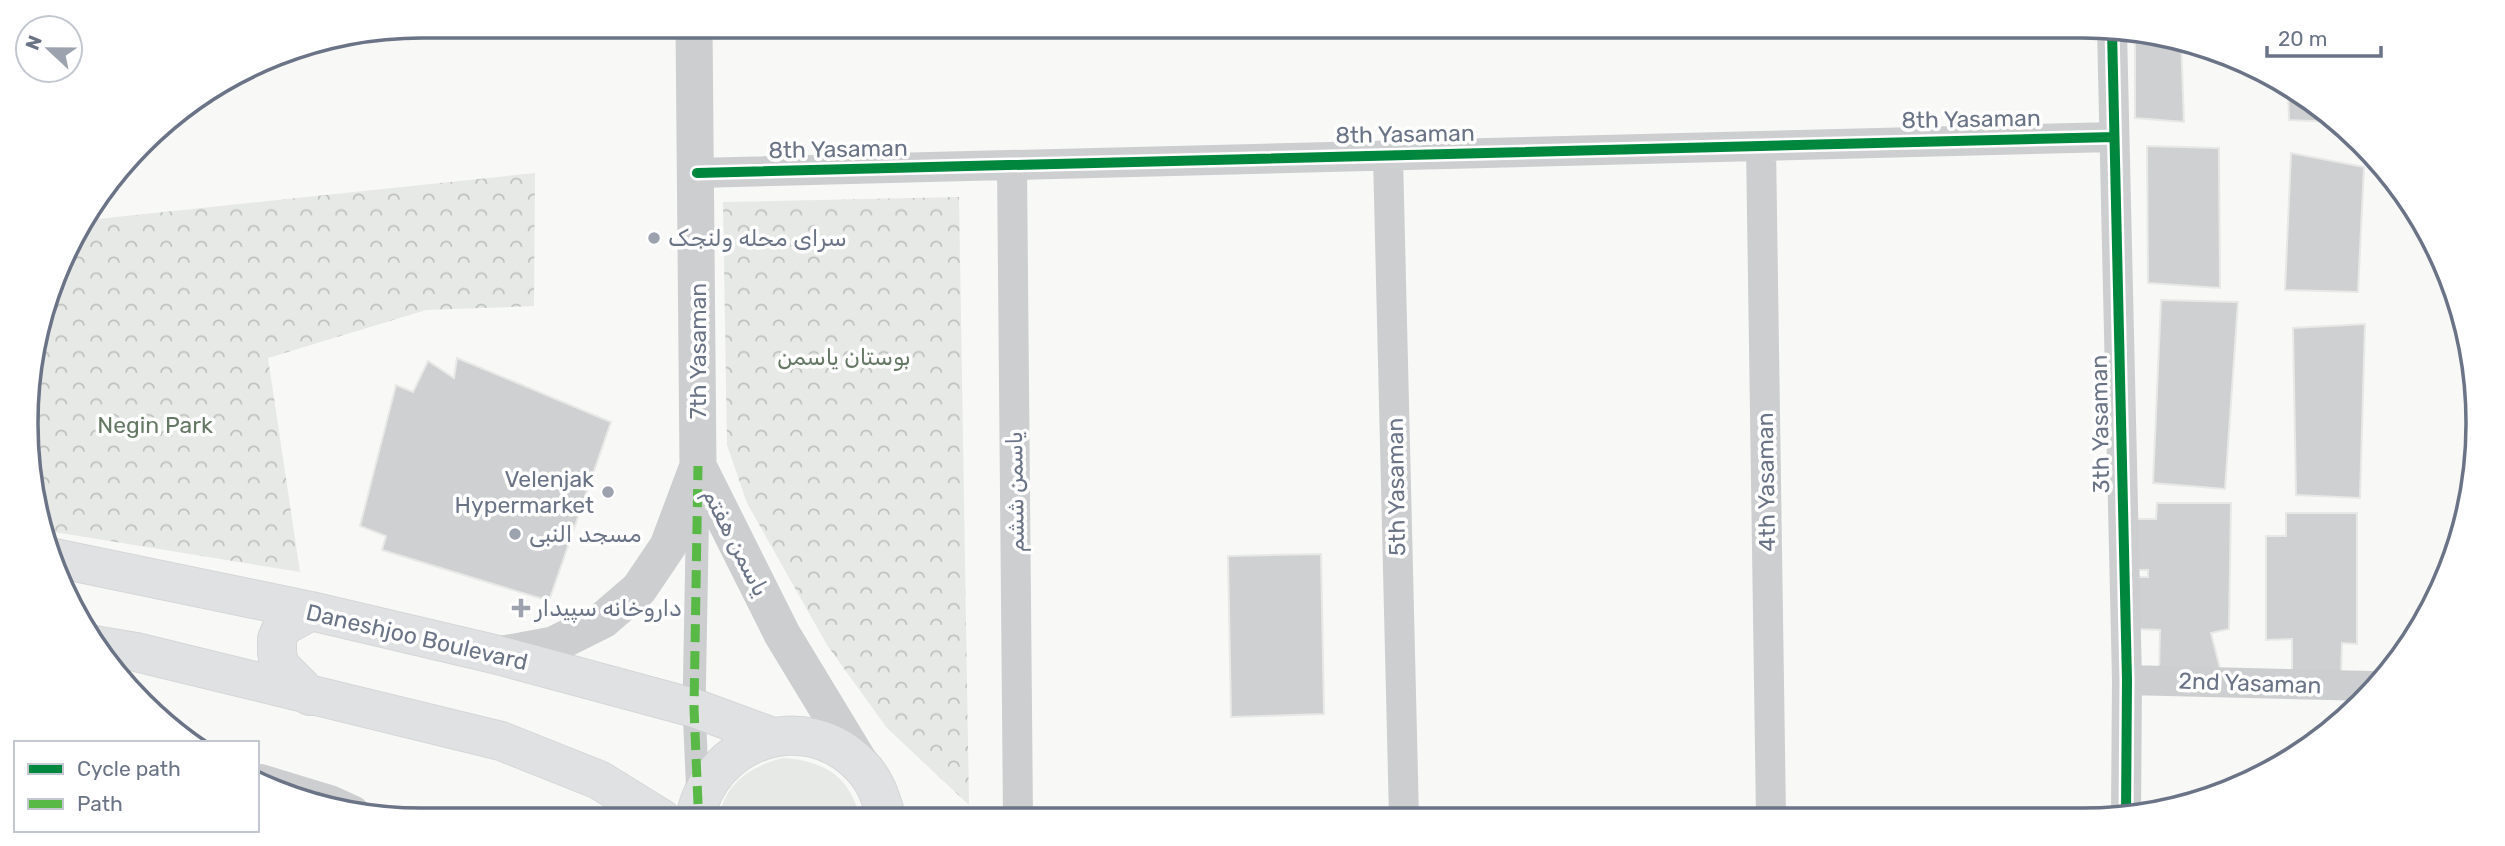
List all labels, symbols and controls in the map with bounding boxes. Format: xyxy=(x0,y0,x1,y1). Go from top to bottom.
north arrow xyxy=(14,14,84,84)
scale bar xyxy=(2267,14,2381,58)
text: 20 m xyxy=(2278,26,2327,51)
text: N xyxy=(20,32,47,53)
street label: 8th Yasaman xyxy=(1901,104,2041,134)
street label: 8th Yasaman xyxy=(1335,119,1475,149)
street label: 8th Yasaman xyxy=(768,134,908,164)
place label: سرای محله ولنجک xyxy=(668,224,847,252)
marker: سرای محله ولنجک xyxy=(646,230,662,246)
street label: 7th Yasaman xyxy=(684,283,712,419)
park label: بوستان یاسمن xyxy=(777,343,911,371)
street label: 3th Yasaman xyxy=(2085,354,2115,494)
park label: Negin Park xyxy=(97,411,213,439)
street label: 4th Yasaman xyxy=(1751,412,1781,552)
street label: 5th Yasaman xyxy=(1381,418,1411,556)
street label: یاسمن ششم xyxy=(1000,431,1031,553)
place label: Velenjak Hypermarket xyxy=(455,465,594,519)
street label: یاسمن هفتم xyxy=(696,483,775,601)
marker: Velenjak Hypermarket xyxy=(600,484,616,500)
place label: مسجد النبی xyxy=(529,520,642,548)
marker: مسجد النبی xyxy=(507,526,523,542)
place label: داروخانه سپیدار xyxy=(533,594,682,624)
street label: Daneshjoo Boulevard xyxy=(303,598,531,676)
marker: داروخانه سپیدار xyxy=(513,600,529,616)
street label: 2nd Yasaman xyxy=(2178,667,2322,699)
legend xyxy=(14,741,259,832)
text: Cycle path xyxy=(77,756,181,781)
text: Path xyxy=(77,791,123,816)

